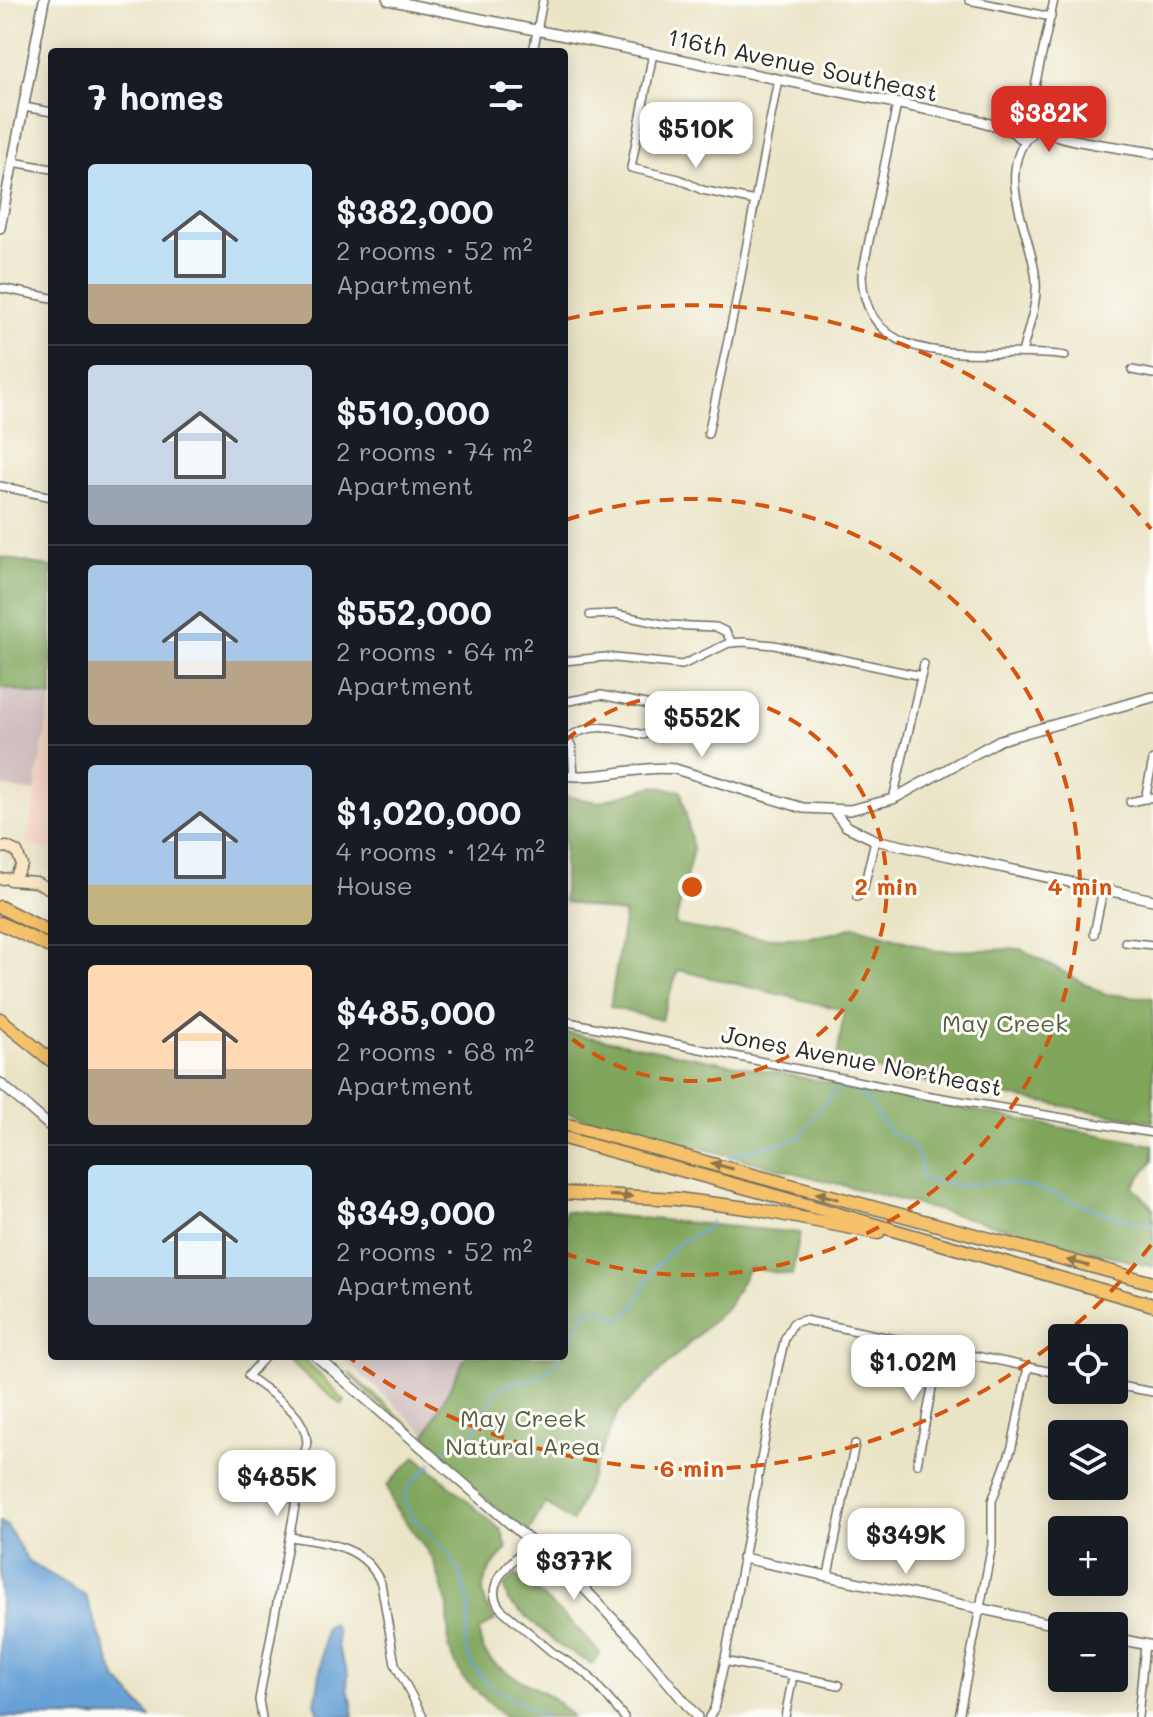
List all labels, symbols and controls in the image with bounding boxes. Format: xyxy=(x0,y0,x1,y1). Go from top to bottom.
street label: 116th Avenue Southeast xyxy=(665,20,941,108)
text: 7 homes xyxy=(88,74,224,119)
icon: filters xyxy=(484,74,528,118)
pin: $382K xyxy=(993,86,1105,154)
text: $382K xyxy=(1009,95,1089,129)
pin: $510K xyxy=(640,102,752,170)
text: $510K xyxy=(658,111,734,145)
text: $382,000 xyxy=(336,188,494,233)
icon: home xyxy=(152,196,248,292)
text: 2 rooms · 52 m² xyxy=(336,233,533,267)
text: Apartment xyxy=(336,267,473,301)
text: $510,000 xyxy=(336,389,490,434)
icon: home xyxy=(152,397,248,493)
text: 2 rooms · 74 m² xyxy=(336,434,533,468)
text: Apartment xyxy=(336,468,473,502)
text: $552,000 xyxy=(336,589,492,634)
icon: home xyxy=(152,597,248,693)
text: 2 rooms · 64 m² xyxy=(336,634,534,668)
text: Apartment xyxy=(336,668,473,702)
pin: $552K xyxy=(646,691,758,759)
text: $552K xyxy=(663,700,741,734)
text: $1,020,000 xyxy=(336,789,521,834)
icon: home xyxy=(152,797,248,893)
text: 4 rooms · 124 m² xyxy=(336,834,545,868)
text: House xyxy=(336,868,413,902)
text: 2 min xyxy=(855,870,918,901)
text: 4 min xyxy=(1048,870,1112,901)
centre of rings xyxy=(678,873,706,901)
text: $485,000 xyxy=(336,989,496,1034)
icon: home xyxy=(152,997,248,1093)
park label: May Creek xyxy=(942,1007,1068,1038)
street label: Jones Avenue Northeast xyxy=(719,1018,1005,1102)
text: 2 rooms · 68 m² xyxy=(336,1034,534,1068)
text: Apartment xyxy=(336,1068,473,1102)
one-way arrow xyxy=(709,1160,734,1172)
text: $349,000 xyxy=(336,1189,495,1234)
one-way arrow xyxy=(814,1189,838,1202)
one-way arrow xyxy=(609,1190,634,1203)
icon: home xyxy=(152,1197,248,1293)
text: 2 rooms · 52 m² xyxy=(336,1234,533,1268)
one-way arrow xyxy=(1065,1256,1089,1269)
text: Apartment xyxy=(336,1268,473,1302)
map controls xyxy=(1048,1324,1128,1692)
button: locate xyxy=(1048,1324,1128,1404)
pin: $1.02M xyxy=(848,1335,978,1403)
text: $1.02M xyxy=(869,1344,957,1378)
park label: May Creek Natural Area xyxy=(445,1402,601,1461)
button: layers xyxy=(1048,1420,1128,1500)
pin: $485K xyxy=(221,1450,333,1518)
text: 6 min xyxy=(660,1452,724,1483)
text: $485K xyxy=(237,1459,317,1493)
pin: $349K xyxy=(850,1508,962,1576)
button: + xyxy=(1048,1516,1128,1596)
text: $349K xyxy=(866,1517,946,1551)
pin: $377K xyxy=(518,1534,630,1602)
text: $377K xyxy=(535,1543,613,1577)
button: − xyxy=(1048,1612,1128,1692)

